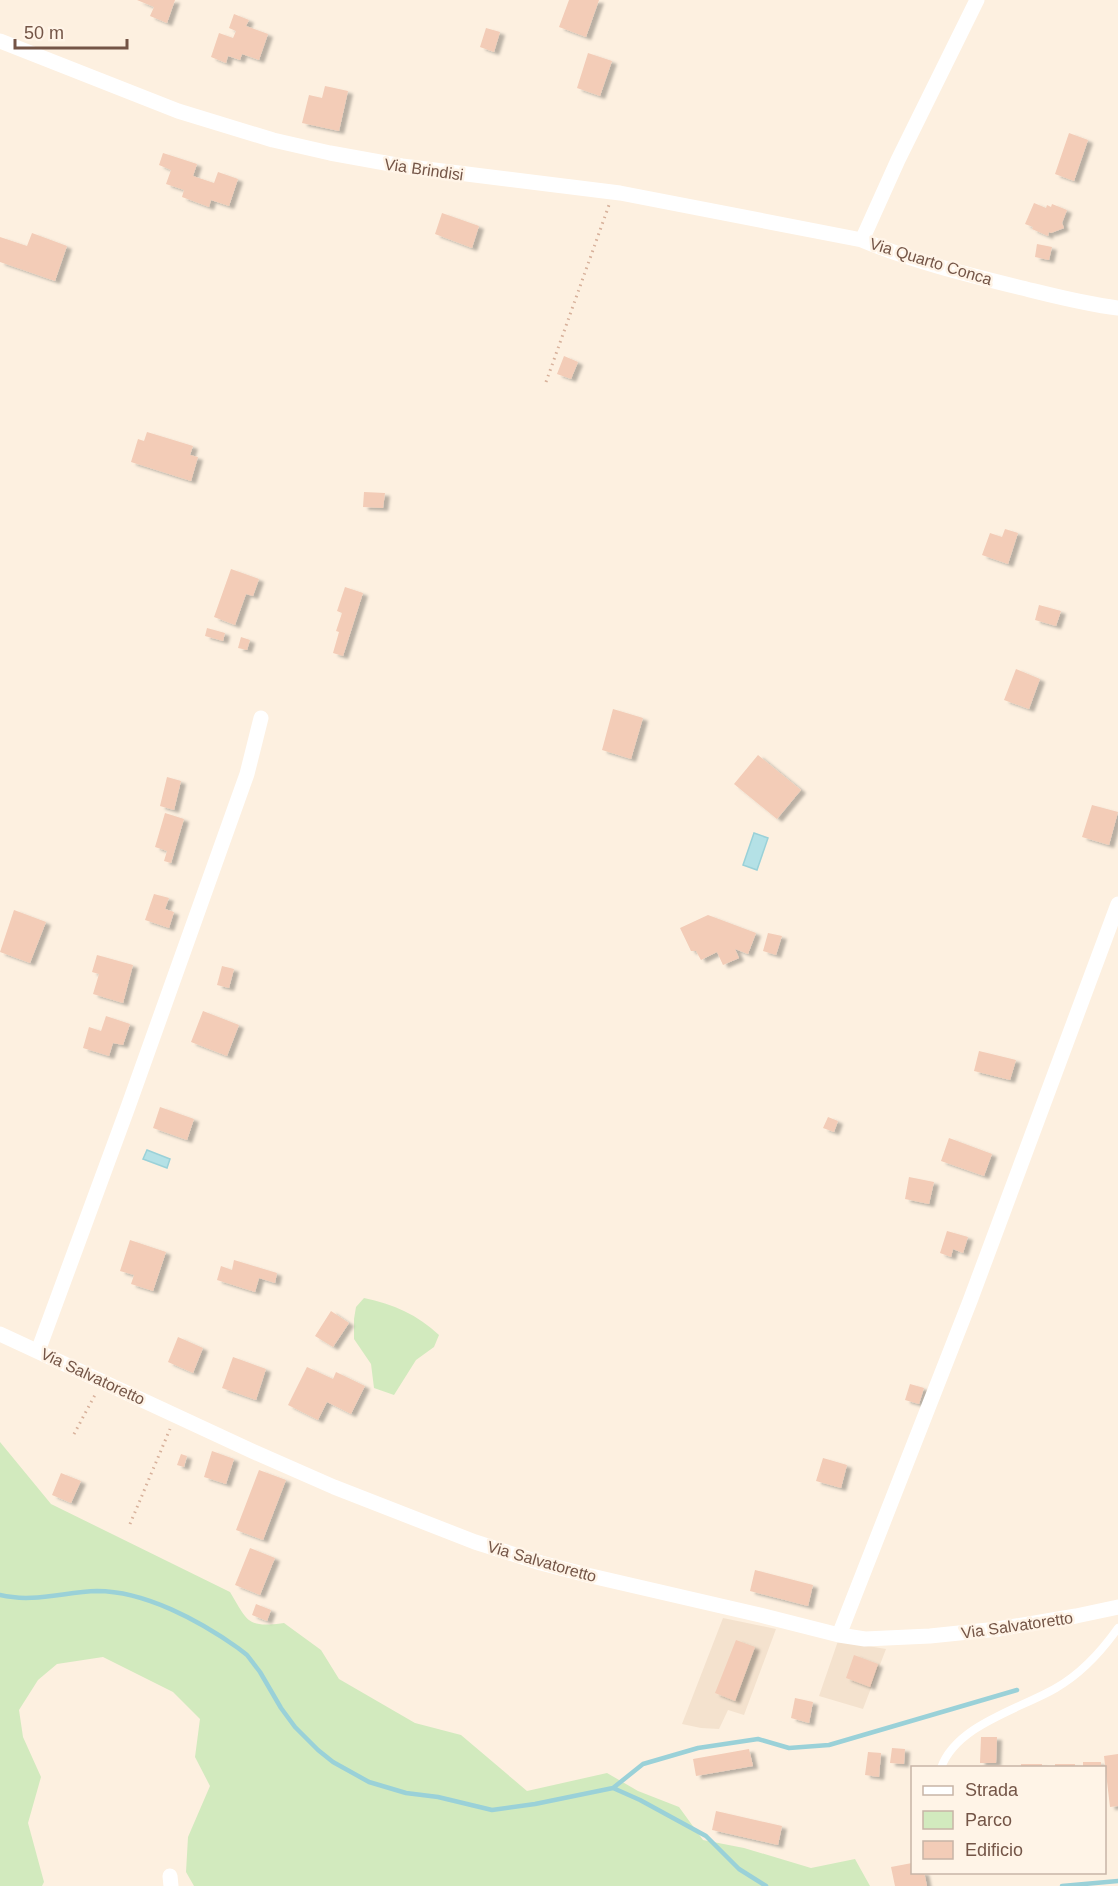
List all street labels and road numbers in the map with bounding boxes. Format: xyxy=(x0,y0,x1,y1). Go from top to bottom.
street label: Via Brindisi xyxy=(383,156,465,183)
street label: Via Quarto Conca xyxy=(868,235,994,288)
street label: Via Salvatoretto xyxy=(38,1345,148,1408)
street label: Via Salvatoretto xyxy=(485,1538,598,1585)
street label: Via Salvatoretto xyxy=(960,1609,1074,1642)

